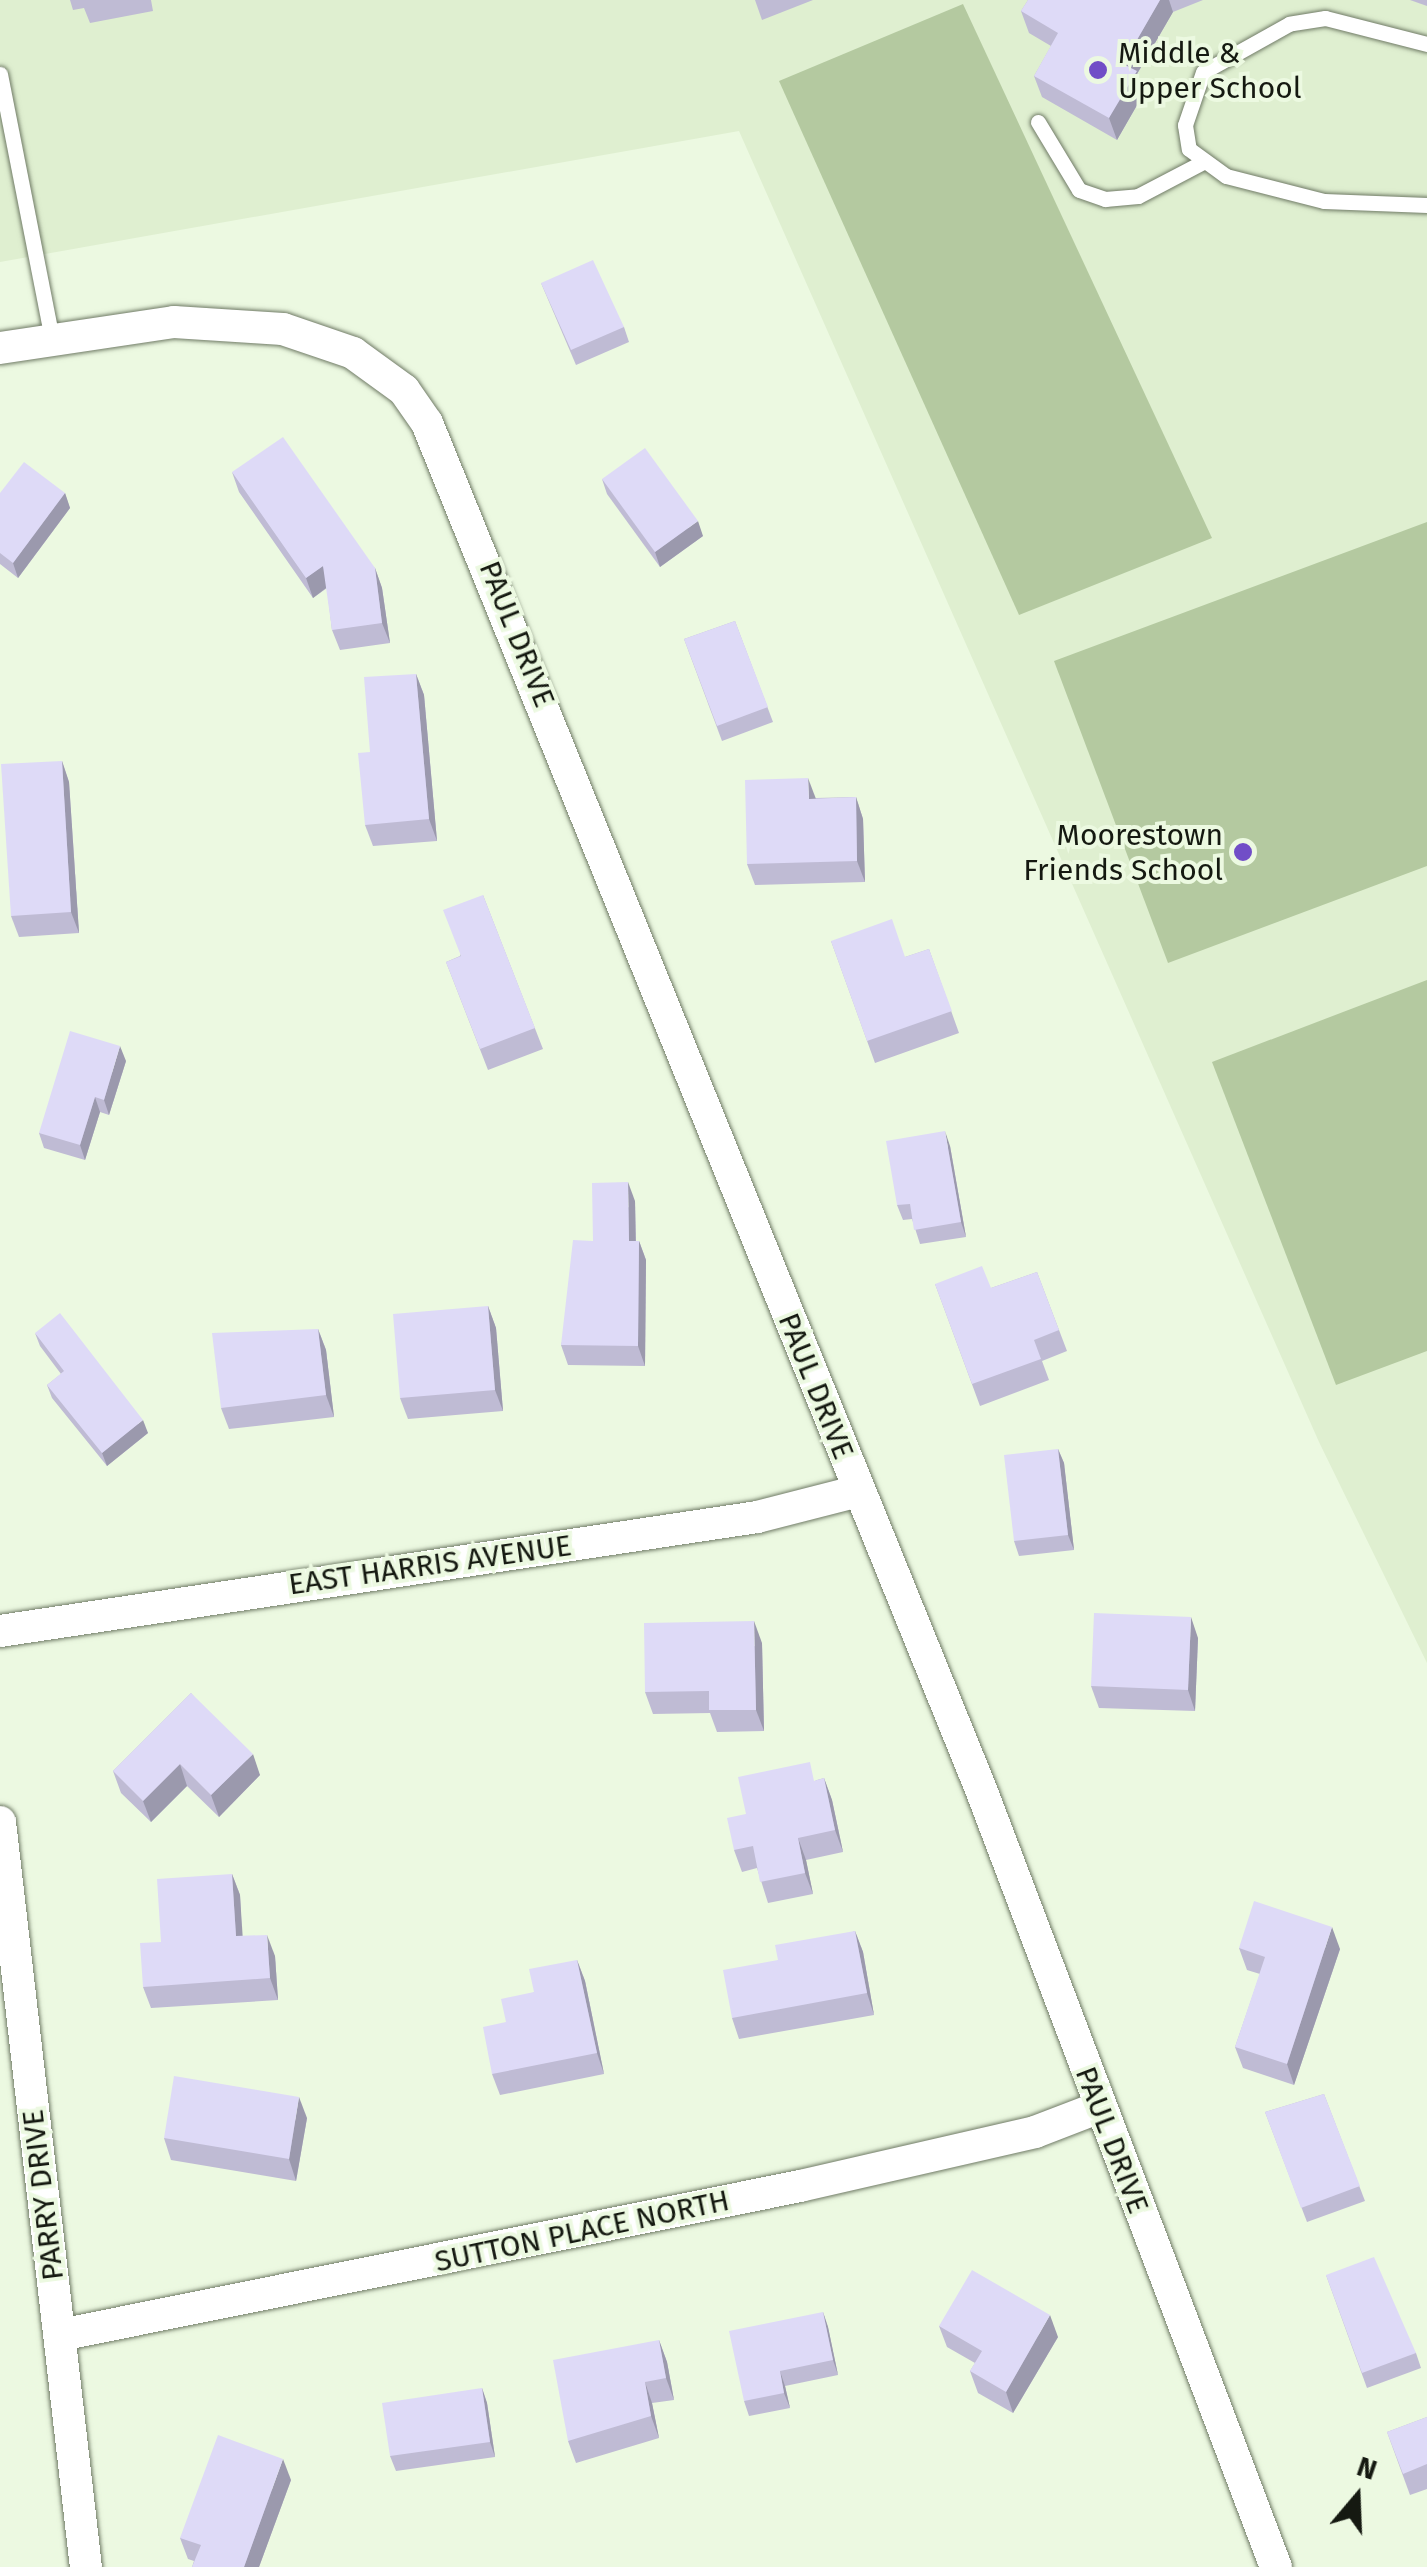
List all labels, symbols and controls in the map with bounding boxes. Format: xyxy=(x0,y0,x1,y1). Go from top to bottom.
place label: Middle & Upper School xyxy=(1118,35,1301,106)
marker: Middle & Upper School xyxy=(1087,59,1109,81)
street label: PAUL DRIVE xyxy=(471,556,563,712)
place label: Moorestown Friends School xyxy=(1023,817,1223,888)
marker: Moorestown Friends School xyxy=(1232,841,1254,863)
street label: PAUL DRIVE xyxy=(770,1308,862,1464)
street label: EAST HARRIS AVENUE xyxy=(286,1527,574,1603)
street label: PAUL DRIVE xyxy=(1068,2062,1156,2218)
street label: PARRY DRIVE xyxy=(15,2108,71,2282)
street label: SUTTON PLACE NORTH xyxy=(431,2182,733,2280)
north arrow xyxy=(1307,2447,1407,2547)
text: N xyxy=(1353,2450,1381,2487)

